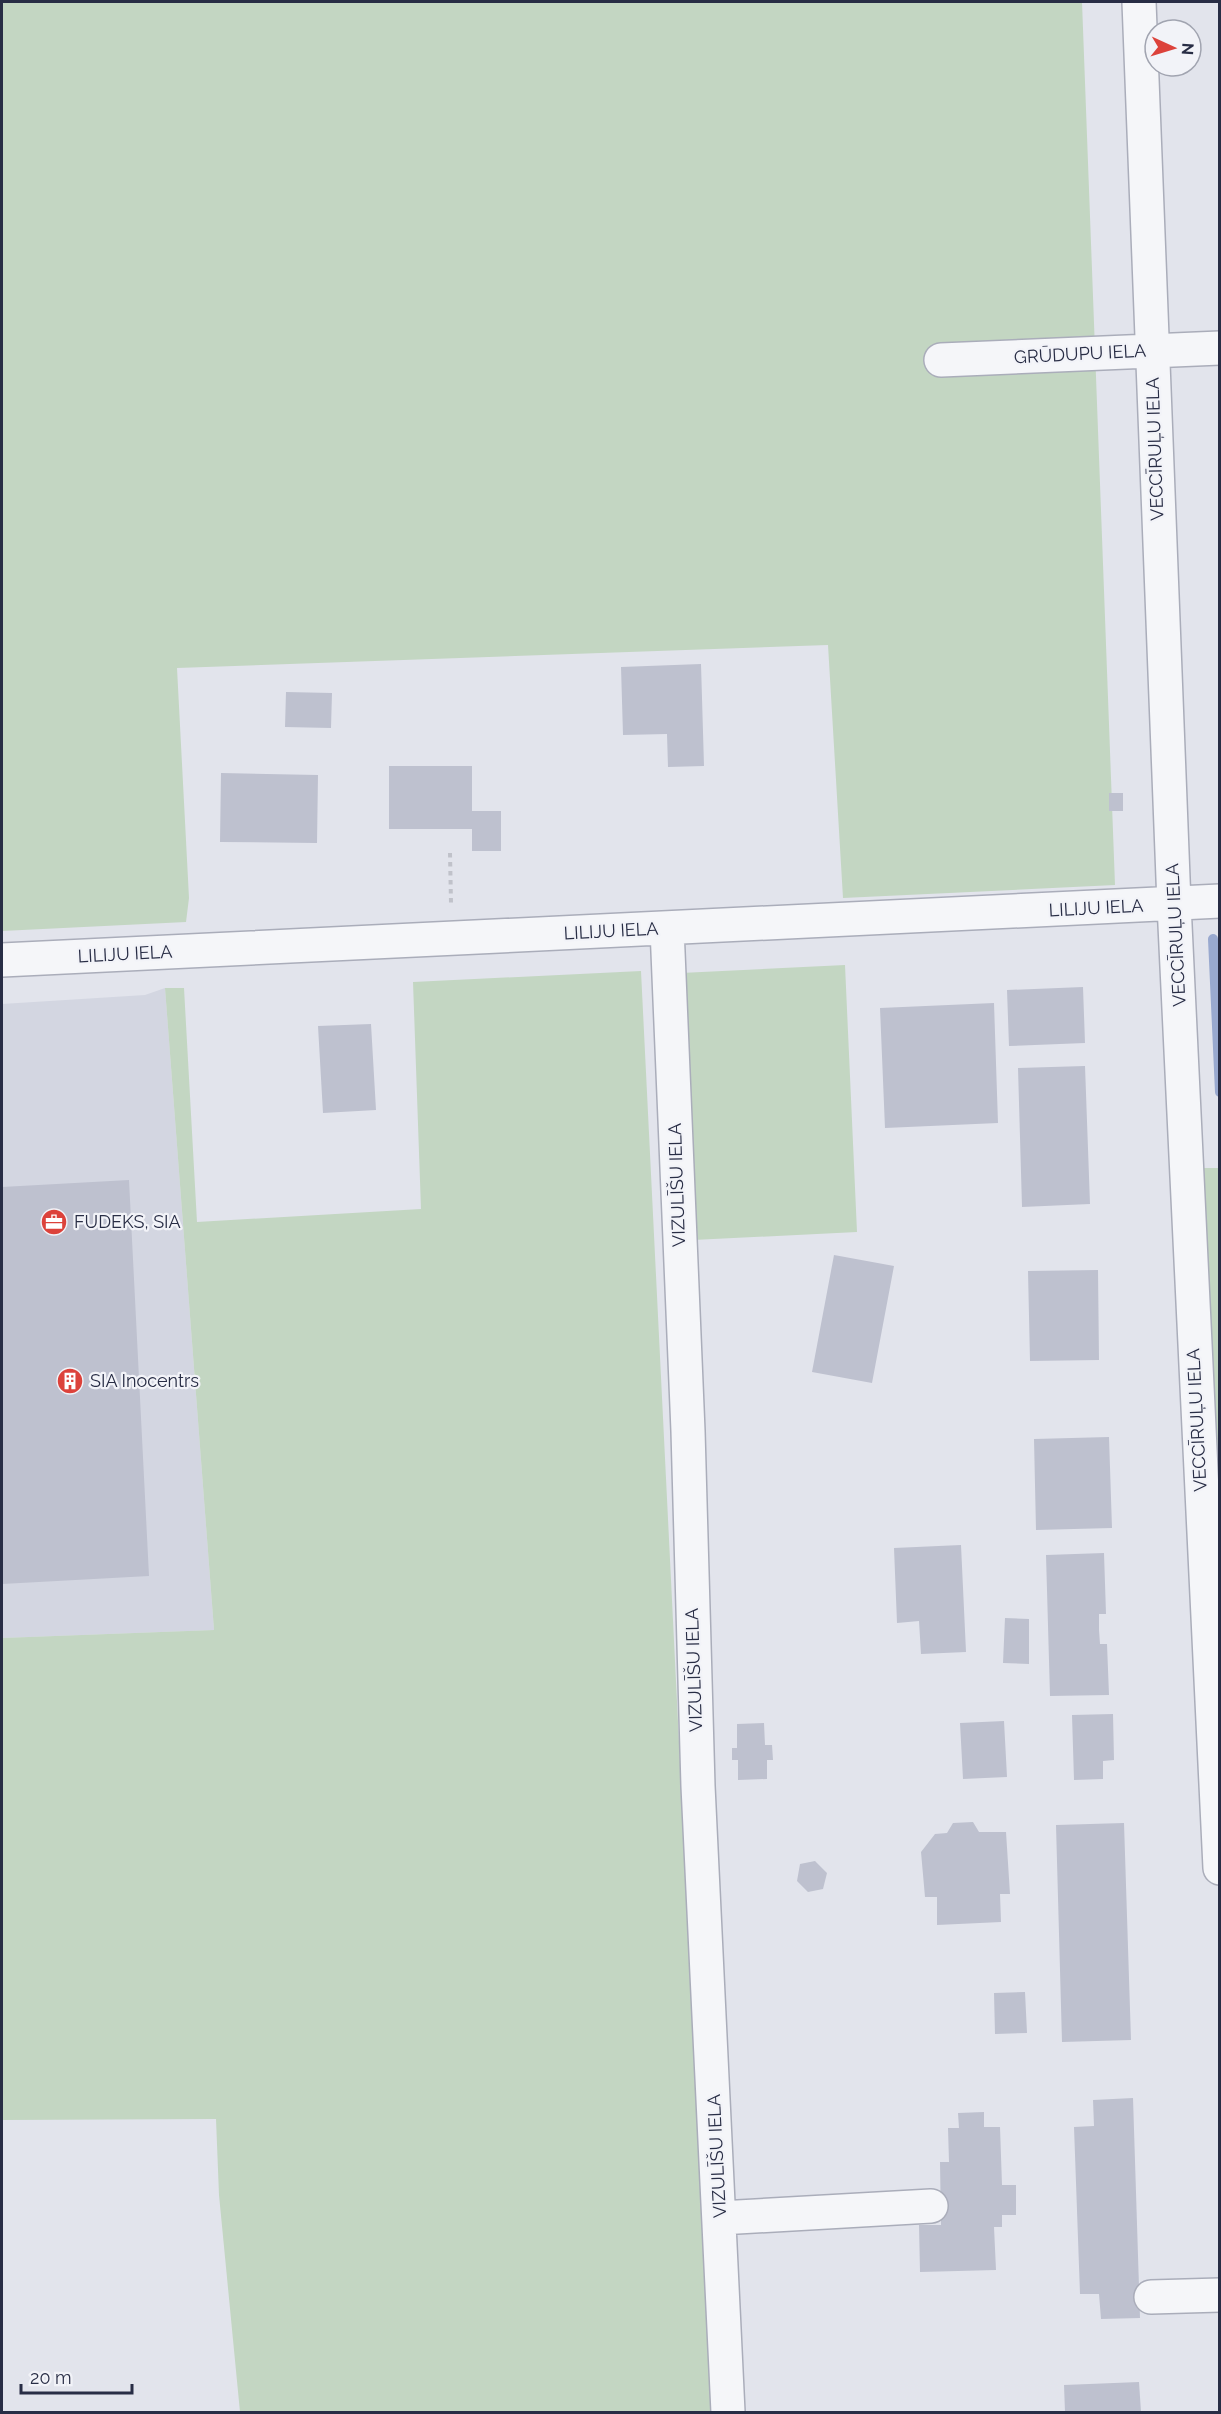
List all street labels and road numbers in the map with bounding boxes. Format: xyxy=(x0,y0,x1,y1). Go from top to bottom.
street label: GRŪDUPU IELA xyxy=(1013,340,1147,367)
street label: VECCĪRUĻU IELA xyxy=(1142,377,1167,521)
street label: VECCĪRUĻU IELA xyxy=(1161,863,1190,1007)
street label: LILIJU IELA xyxy=(1048,895,1144,920)
street label: LILIJU IELA xyxy=(563,918,659,943)
street label: LILIJU IELA xyxy=(77,941,173,966)
street label: VIZULĪŠU IELA xyxy=(663,1123,689,1247)
street label: VECCĪRUĻU IELA xyxy=(1182,1348,1211,1492)
street label: VIZULĪŠU IELA xyxy=(680,1608,706,1732)
street label: VIZULĪŠU IELA xyxy=(702,2094,730,2218)

